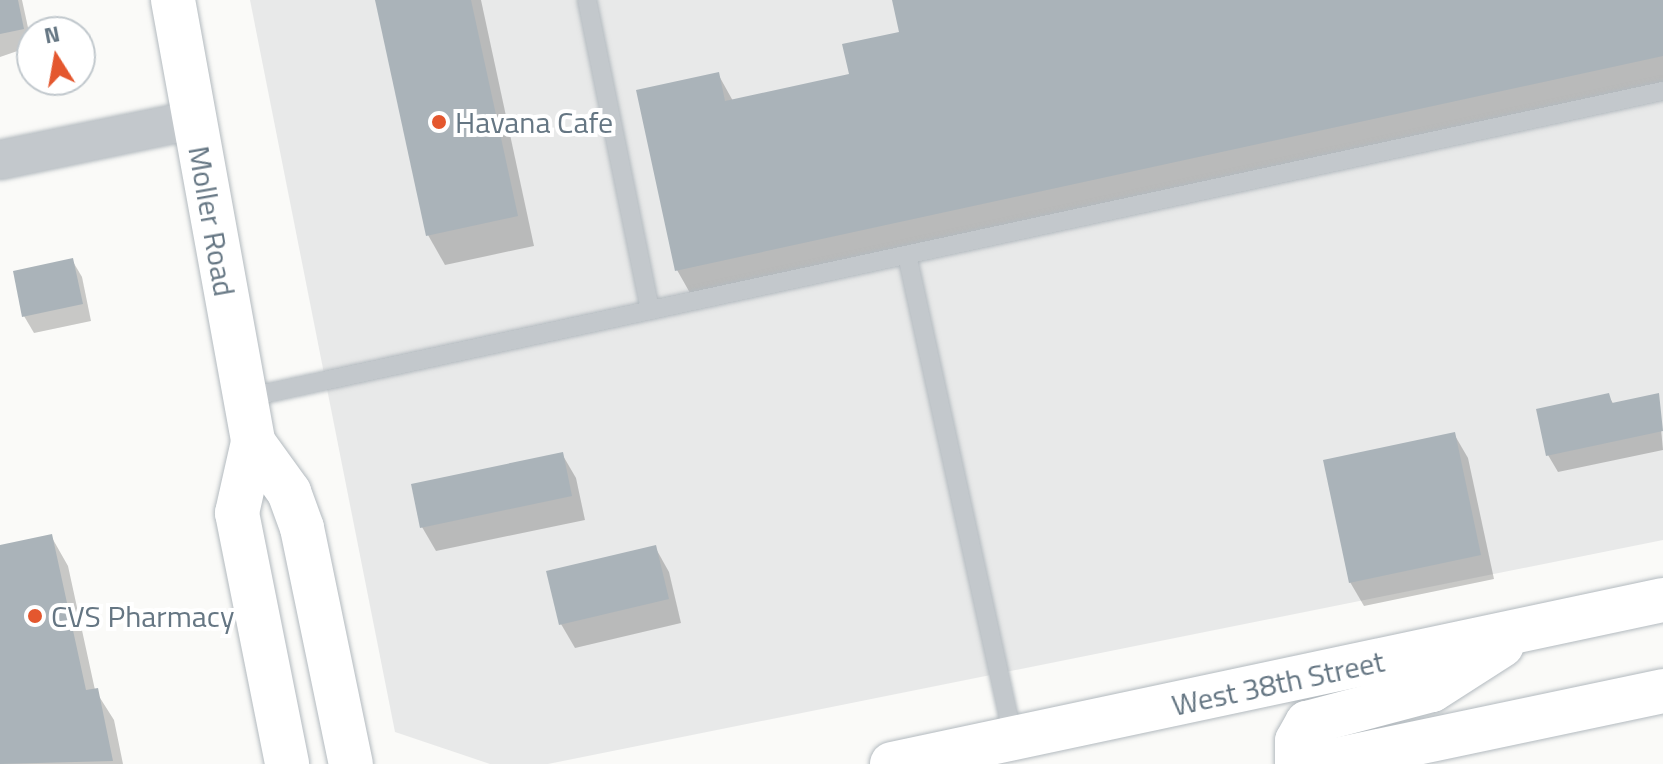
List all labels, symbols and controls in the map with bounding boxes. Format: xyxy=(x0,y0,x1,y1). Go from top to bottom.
north arrow xyxy=(16,16,96,96)
text: N xyxy=(41,16,63,53)
place label: Havana Cafe xyxy=(455,104,613,140)
marker: Havana Cafe xyxy=(430,113,448,131)
street label: Moller Road xyxy=(181,143,243,299)
place label: CVS Pharmacy xyxy=(51,598,234,634)
marker: CVS Pharmacy xyxy=(26,607,44,625)
street label: West 38th Street xyxy=(1168,643,1388,723)

